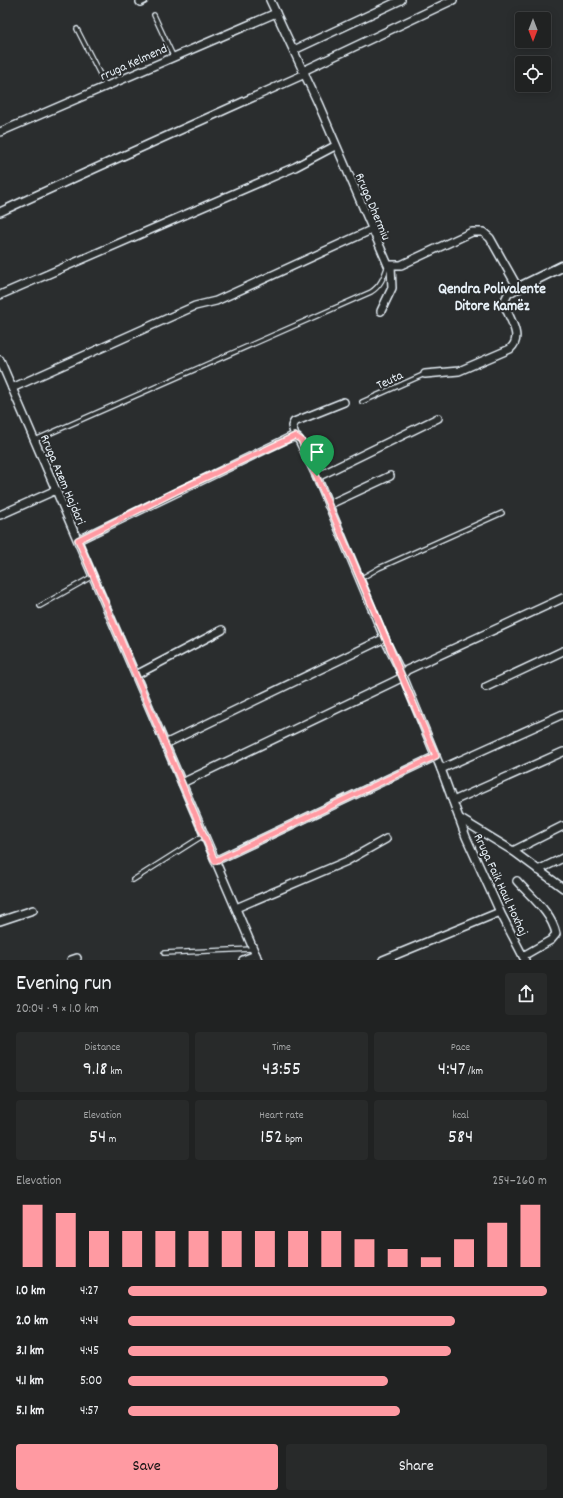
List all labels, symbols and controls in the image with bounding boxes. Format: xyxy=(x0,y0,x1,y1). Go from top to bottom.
north arrow xyxy=(515,12,551,48)
map controls xyxy=(515,12,551,92)
street label: rruga Kelmend xyxy=(97,40,171,87)
button: locate xyxy=(515,56,551,92)
street label: Rruga Dhermiu xyxy=(349,170,394,244)
district label: Qendra Polivalente Ditore Kamëz xyxy=(438,279,546,318)
street label: Teuta xyxy=(374,366,407,396)
street label: Rruga Azem Hajdari xyxy=(34,432,90,529)
pin xyxy=(300,435,334,476)
icon: arrive xyxy=(306,441,328,463)
street label: Rruga Faik Haul Hoxhaj xyxy=(468,831,532,939)
text: Evening run xyxy=(16,969,112,1000)
button: share xyxy=(505,973,547,1015)
text: 20:04 · 9 × 1.0 km xyxy=(16,1000,99,1019)
text: Distance xyxy=(85,1040,120,1056)
text: Time xyxy=(272,1040,291,1056)
text: Pace xyxy=(451,1040,470,1056)
text: 9.18 xyxy=(83,1056,108,1084)
text: 43:55 xyxy=(262,1056,301,1084)
text: 4:47 xyxy=(438,1056,465,1084)
text: km xyxy=(108,1064,122,1080)
text: /km xyxy=(465,1064,483,1080)
text: Elevation xyxy=(83,1108,122,1124)
text: Heart rate xyxy=(259,1108,304,1124)
text: kcal xyxy=(452,1108,469,1124)
text: 54 xyxy=(89,1124,106,1152)
text: 152 xyxy=(260,1124,283,1152)
text: 584 xyxy=(448,1124,473,1152)
text: m xyxy=(106,1132,116,1148)
text: bpm xyxy=(283,1132,303,1148)
text: Elevation xyxy=(16,1172,61,1191)
text: 254–260 m xyxy=(492,1172,547,1191)
text: 1.0 km xyxy=(16,1282,45,1301)
text: 4:27 xyxy=(80,1282,98,1301)
text: 2.0 km xyxy=(16,1312,48,1331)
text: 4:44 xyxy=(80,1312,98,1331)
text: 3.1 km xyxy=(16,1342,44,1361)
text: 4:45 xyxy=(80,1342,99,1361)
text: 4.1 km xyxy=(16,1372,44,1391)
text: 5:00 xyxy=(80,1372,102,1391)
text: 5.1 km xyxy=(16,1402,44,1421)
text: 4:57 xyxy=(80,1402,99,1421)
button: Save xyxy=(16,1444,278,1490)
button: Share xyxy=(286,1444,547,1490)

